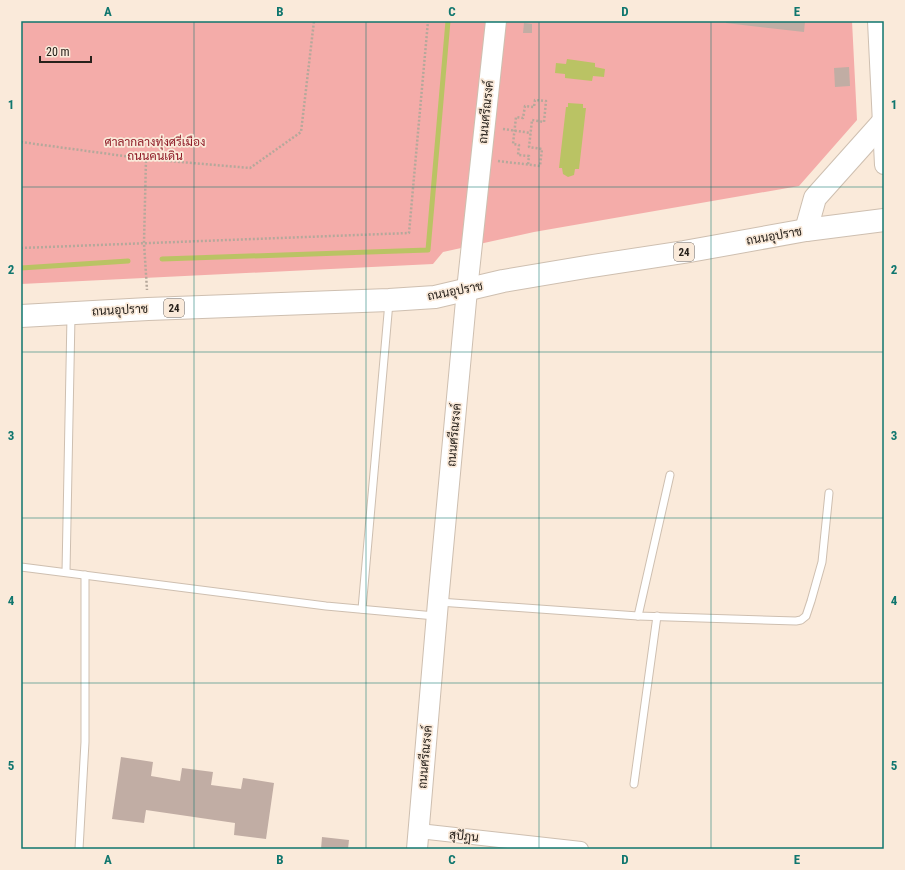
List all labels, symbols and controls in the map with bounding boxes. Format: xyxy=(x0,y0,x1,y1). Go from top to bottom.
text: A xyxy=(104,4,112,19)
text: B xyxy=(276,4,284,19)
text: C xyxy=(448,4,456,19)
text: D xyxy=(621,4,629,19)
text: E xyxy=(794,4,801,19)
scale bar xyxy=(40,38,91,64)
text: 20 m xyxy=(46,45,70,59)
street label: ถนนศรีณรงค์ xyxy=(475,79,496,144)
text: 1 xyxy=(8,97,14,112)
text: 1 xyxy=(891,97,897,112)
park label: ศาลากลางทุ่งศรีเมือง ถนนคนเดิน xyxy=(105,134,205,163)
street label: ถนนอุปราช xyxy=(745,224,803,250)
road number: 24 xyxy=(674,243,694,261)
text: 2 xyxy=(8,262,15,277)
text: 2 xyxy=(891,262,898,277)
street label: ถนนอุปราช xyxy=(426,279,484,305)
road number: 24 xyxy=(164,299,184,317)
street label: ถนนอุปราช xyxy=(92,302,148,320)
street label: ถนนศรีณรงค์ xyxy=(443,403,464,467)
text: 3 xyxy=(8,428,14,443)
text: 3 xyxy=(891,428,897,443)
text: 4 xyxy=(8,593,15,608)
text: 4 xyxy=(891,593,898,608)
street label: ถนนศรีณรงค์ xyxy=(414,725,435,789)
text: 5 xyxy=(8,758,15,773)
text: 5 xyxy=(891,758,898,773)
street label: สุปัฎน xyxy=(448,827,480,847)
text: A xyxy=(104,852,112,867)
text: B xyxy=(276,852,284,867)
text: C xyxy=(448,852,456,867)
text: D xyxy=(621,852,629,867)
text: E xyxy=(794,852,801,867)

